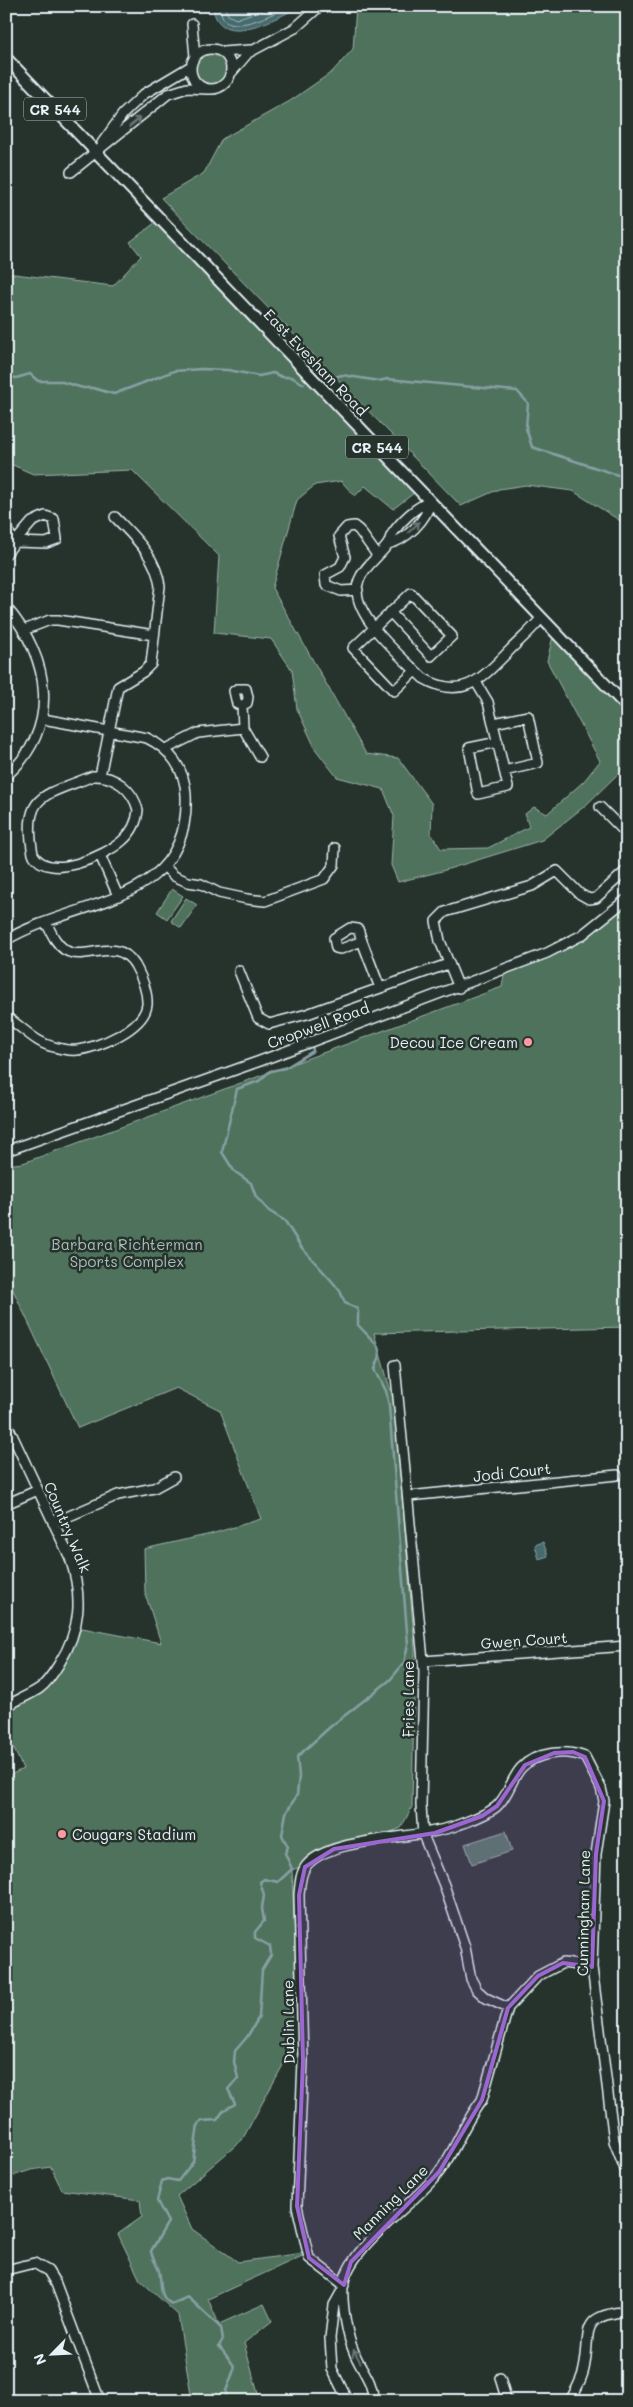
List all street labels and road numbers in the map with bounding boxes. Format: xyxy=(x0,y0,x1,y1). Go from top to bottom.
road number: CR 544 xyxy=(24,98,86,120)
street label: East Evesham Road xyxy=(260,304,372,420)
road number: CR 544 xyxy=(346,436,408,458)
street label: Cropwell Road xyxy=(264,997,372,1053)
street label: Jodi Court xyxy=(472,1458,552,1486)
street label: Country Walk xyxy=(40,1478,96,1576)
street label: Gwen Court xyxy=(480,1627,568,1653)
street label: Fries Lane xyxy=(398,1661,418,1737)
street label: Cunningham Lane xyxy=(572,1850,594,1976)
street label: Dublin Lane xyxy=(277,1980,299,2064)
street label: Manning Lane xyxy=(348,2160,432,2244)

